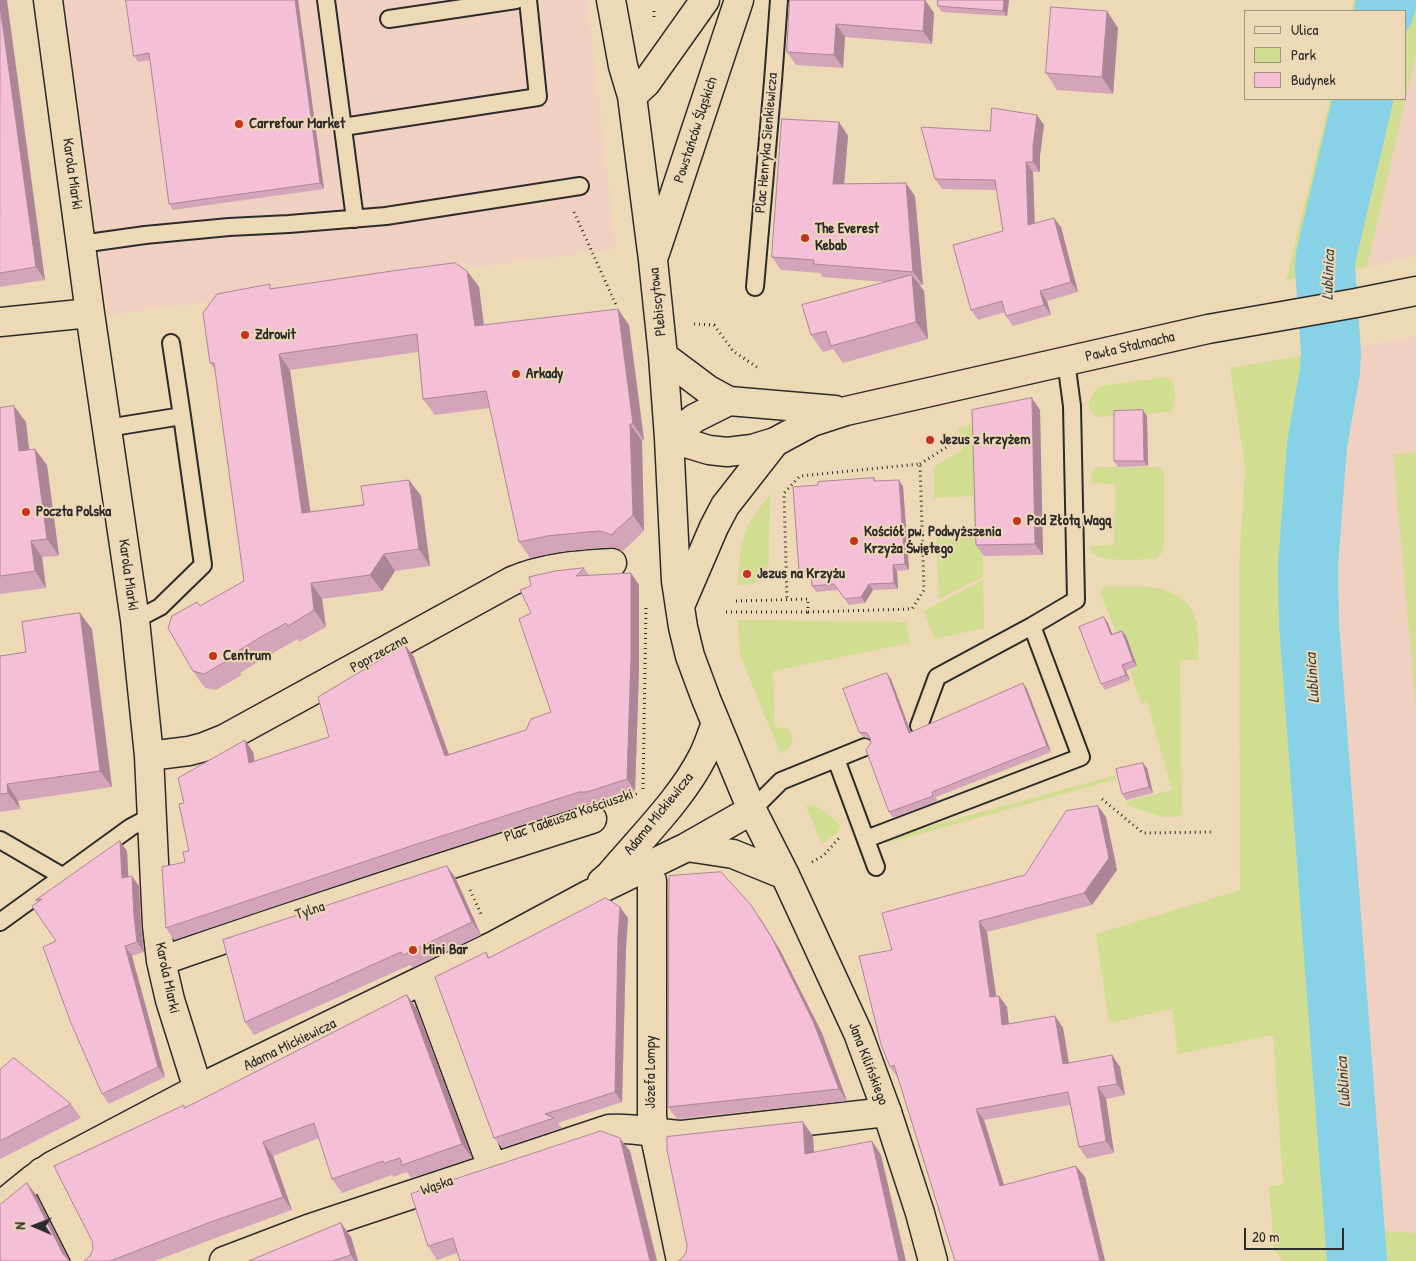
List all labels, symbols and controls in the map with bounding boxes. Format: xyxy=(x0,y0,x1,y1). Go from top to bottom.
legend xyxy=(1244,10,1406,100)
text: Ulica xyxy=(1291,19,1318,40)
text: Park xyxy=(1291,44,1316,65)
text: Budynek xyxy=(1291,69,1336,90)
street label: Plac Henryka Sienkiewicza xyxy=(752,72,782,214)
street label: Powstańców Śląskich xyxy=(670,75,722,185)
place label: Carrefour Market xyxy=(249,115,345,133)
marker: Carrefour Market xyxy=(233,118,245,130)
street label: Karola Miarki xyxy=(58,137,86,211)
place label: The Everest Kebab xyxy=(815,220,879,255)
marker: The Everest Kebab xyxy=(799,232,811,244)
water label: Lublinica xyxy=(1319,250,1339,300)
street label: Plebiscytowa xyxy=(645,267,671,337)
place label: Zdrowit xyxy=(255,326,296,344)
street label: Pawła Stalmacha xyxy=(1084,328,1176,366)
marker: Zdrowit xyxy=(239,329,251,341)
place label: Arkady xyxy=(526,365,563,383)
marker: Arkady xyxy=(510,368,522,380)
place label: Jezus z krzyżem xyxy=(940,431,1030,449)
marker: Jezus z krzyżem xyxy=(924,434,936,446)
place label: Poczta Polska xyxy=(36,503,111,521)
marker: Poczta Polska xyxy=(20,506,32,518)
place label: Pod Złotą Wagą xyxy=(1027,512,1111,530)
marker: Pod Złotą Wagą xyxy=(1011,515,1023,527)
place label: Kościół pw. Podwyższenia Krzyża Świętego xyxy=(864,523,1001,558)
marker: Kościół pw. Podwyższenia Krzyża Świętego xyxy=(848,535,860,547)
street label: Karola Miarki xyxy=(114,538,142,612)
place label: Jezus na Krzyżu xyxy=(757,565,845,583)
marker: Jezus na Krzyżu xyxy=(741,568,753,580)
street label: Poprzeczna xyxy=(347,631,411,677)
place label: Centrum xyxy=(223,647,271,665)
marker: Centrum xyxy=(207,650,219,662)
water label: Lublinica xyxy=(1302,652,1324,704)
street label: Adama Mickiewicza xyxy=(620,769,698,859)
street label: Plac Tadeusza Kościuszki xyxy=(502,785,636,847)
street label: Tylna xyxy=(293,898,327,924)
street label: Karola Miarki xyxy=(151,941,183,1015)
place label: Mini Bar xyxy=(423,941,468,959)
marker: Mini Bar xyxy=(407,944,419,956)
street label: Adama Mickiewicza xyxy=(241,1015,339,1075)
street label: Jana Kilińskiego xyxy=(844,1020,892,1108)
street label: Józefa Lompy xyxy=(642,1035,660,1109)
water label: Lublinica xyxy=(1333,1056,1355,1108)
street label: Wąska xyxy=(418,1172,456,1200)
north arrow xyxy=(10,1201,60,1251)
scale bar xyxy=(1246,1218,1346,1250)
text: N xyxy=(10,1222,29,1230)
text: 20 m xyxy=(1252,1226,1279,1247)

